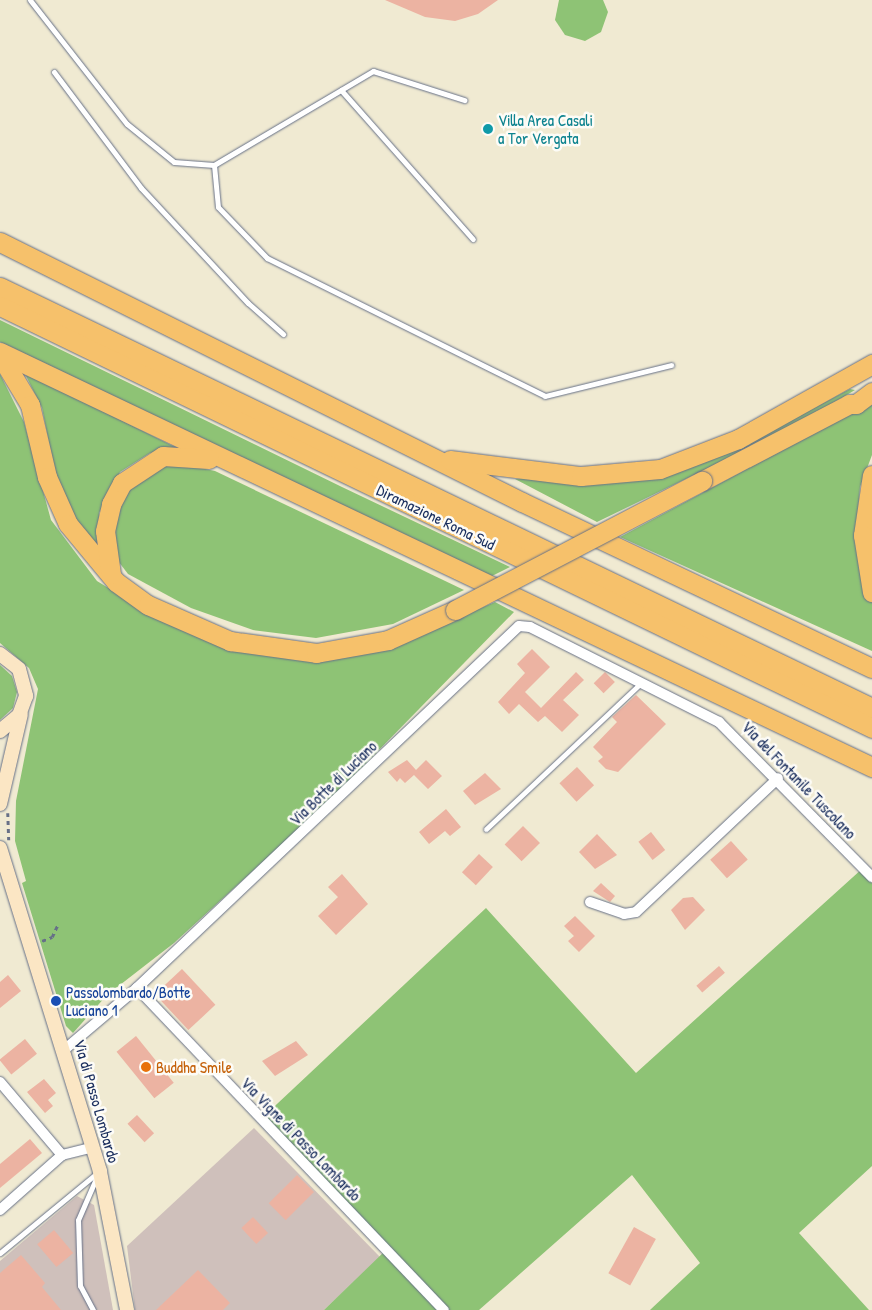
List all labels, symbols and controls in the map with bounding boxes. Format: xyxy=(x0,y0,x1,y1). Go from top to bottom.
place label: Villa Area Casali a Tor Vergata xyxy=(498,110,593,148)
marker: Villa Area Casali a Tor Vergata xyxy=(482,123,494,135)
street label: Diramazione Roma Sud xyxy=(374,480,498,554)
street label: Via del Fontanile Tuscolano xyxy=(738,717,860,843)
street label: Via Botte di Luciano xyxy=(285,737,381,829)
place label: Passolombardo/Botte Luciano 1 xyxy=(66,982,191,1020)
marker: Passolombardo/Botte Luciano 1 xyxy=(50,995,62,1007)
street label: Via di Passo Lombardo xyxy=(70,1037,124,1165)
place label: Buddha Smile xyxy=(156,1057,232,1077)
marker: Buddha Smile xyxy=(140,1061,152,1073)
street label: Via Vigne di Passo Lombardo xyxy=(237,1073,365,1205)

